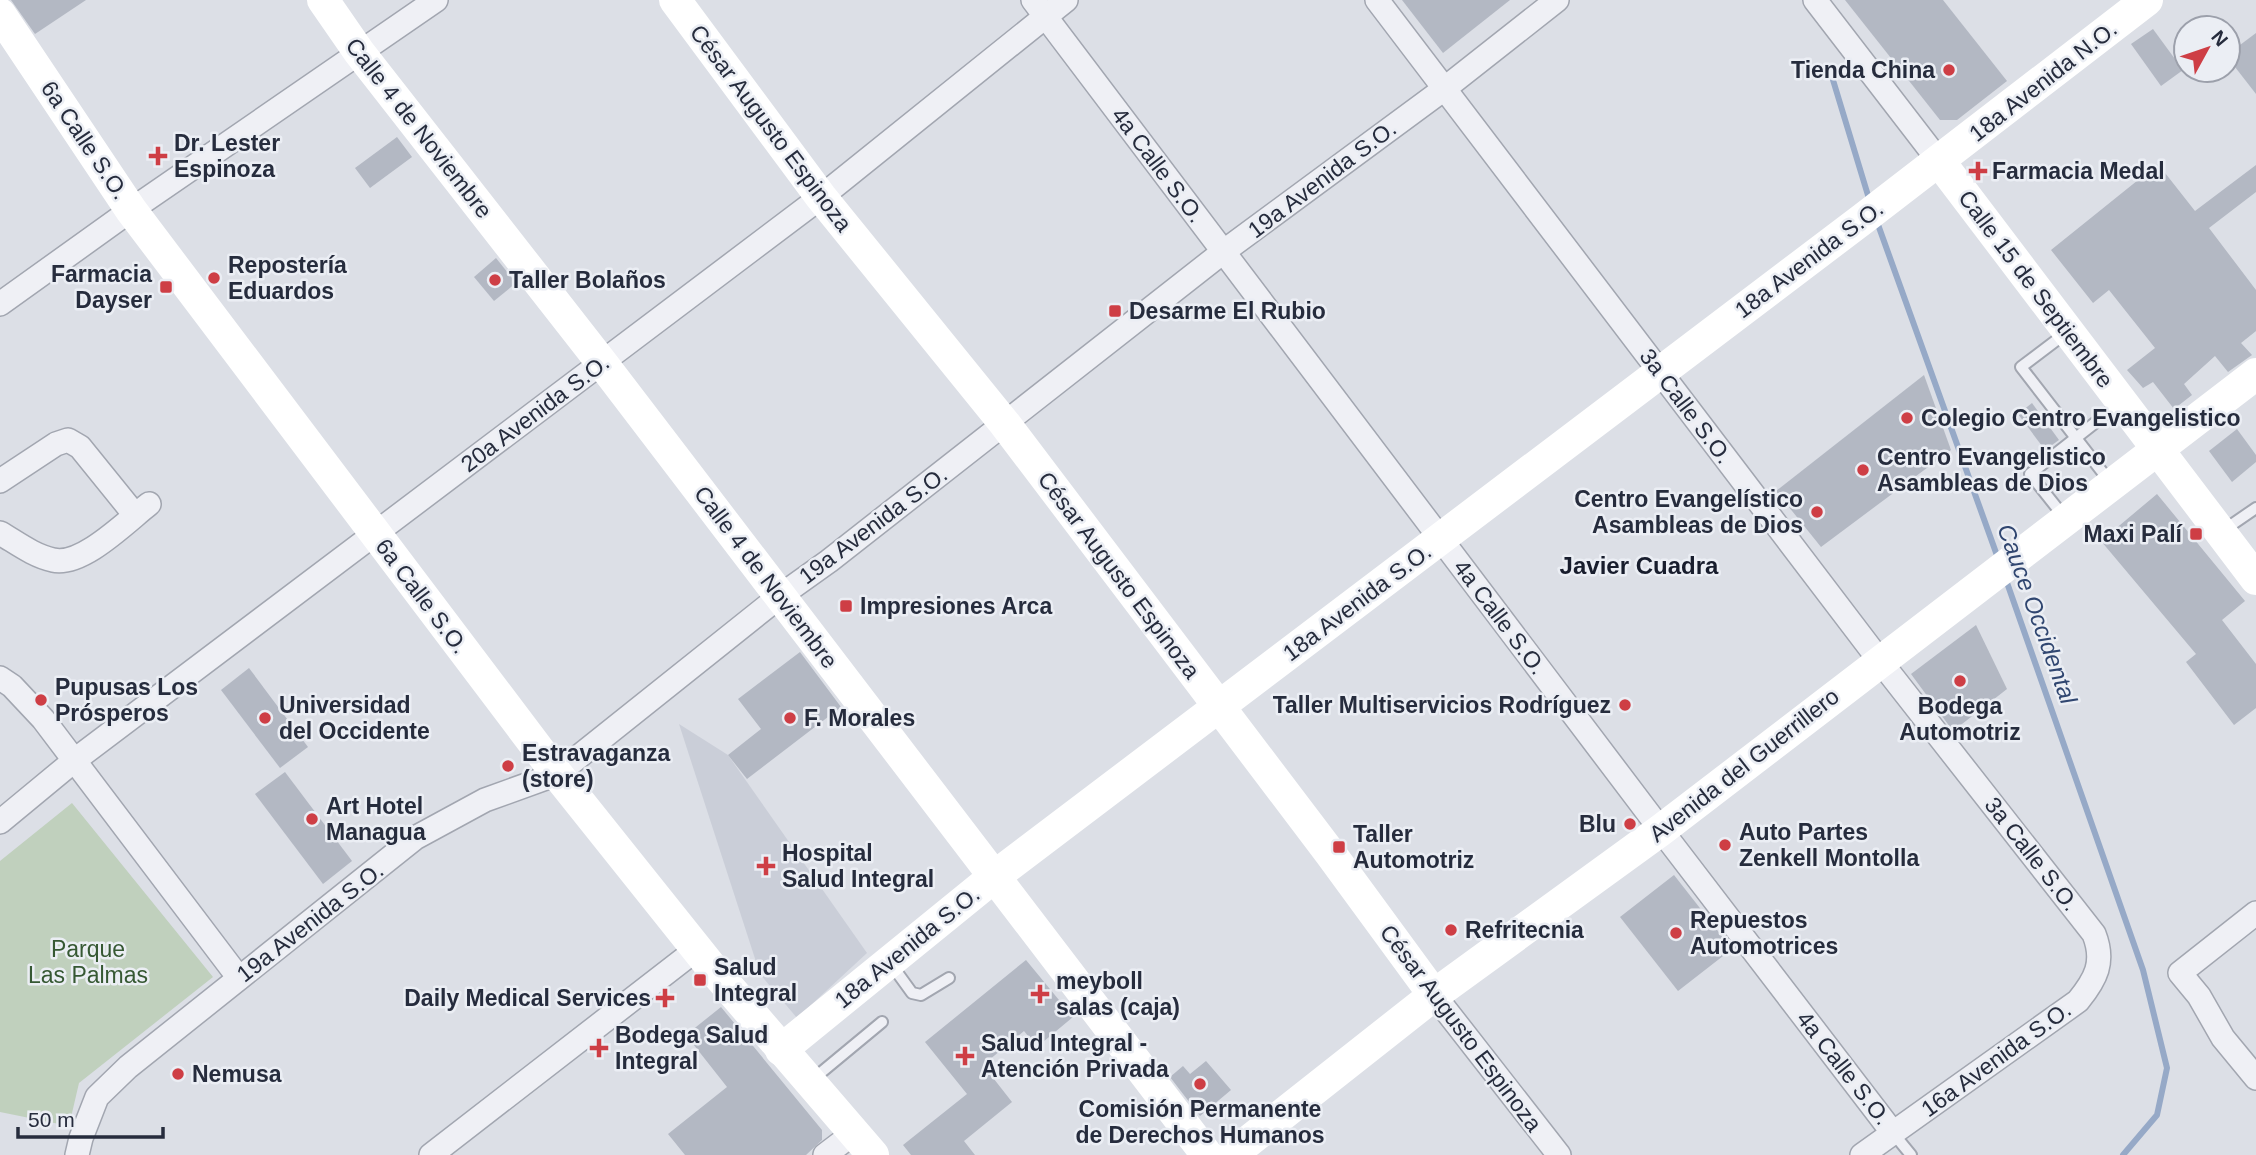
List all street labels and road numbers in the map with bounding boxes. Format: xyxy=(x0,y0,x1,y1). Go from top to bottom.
street label: 18a Avenida N.O. xyxy=(1964,15,2122,147)
street label: César Augusto Espinoza xyxy=(685,20,857,237)
street label: Calle 4 de Noviembre xyxy=(341,33,497,223)
street label: 6a Calle S.O. xyxy=(36,76,134,204)
street label: 4a Calle S.O. xyxy=(1106,103,1210,227)
street label: 19a Avenida S.O. xyxy=(1243,115,1401,243)
street label: Calle 15 de Septiembre xyxy=(1953,185,2119,393)
street label: 18a Avenida S.O. xyxy=(1730,195,1888,323)
street label: 3a Calle S.O. xyxy=(1634,344,1738,468)
street label: 20a Avenida S.O. xyxy=(456,349,614,477)
street label: 19a Avenida S.O. xyxy=(794,461,952,589)
street label: César Augusto Espinoza xyxy=(1033,467,1205,684)
street label: Calle 4 de Noviembre xyxy=(689,481,843,673)
street label: 6a Calle S.O. xyxy=(370,534,474,658)
street label: 18a Avenida S.O. xyxy=(1278,538,1436,666)
street label: 4a Calle S.O. xyxy=(1448,555,1552,679)
street label: Avenida del Guerrillero xyxy=(1644,683,1844,847)
street label: 3a Calle S.O. xyxy=(1980,792,2084,916)
street label: 19a Avenida S.O. xyxy=(232,857,388,987)
street label: 18a Avenida S.O. xyxy=(829,881,985,1013)
street label: César Augusto Espinoza xyxy=(1375,920,1547,1137)
street label: 16a Avenida S.O. xyxy=(1916,996,2076,1122)
street label: 4a Calle S.O. xyxy=(1792,1006,1896,1130)

